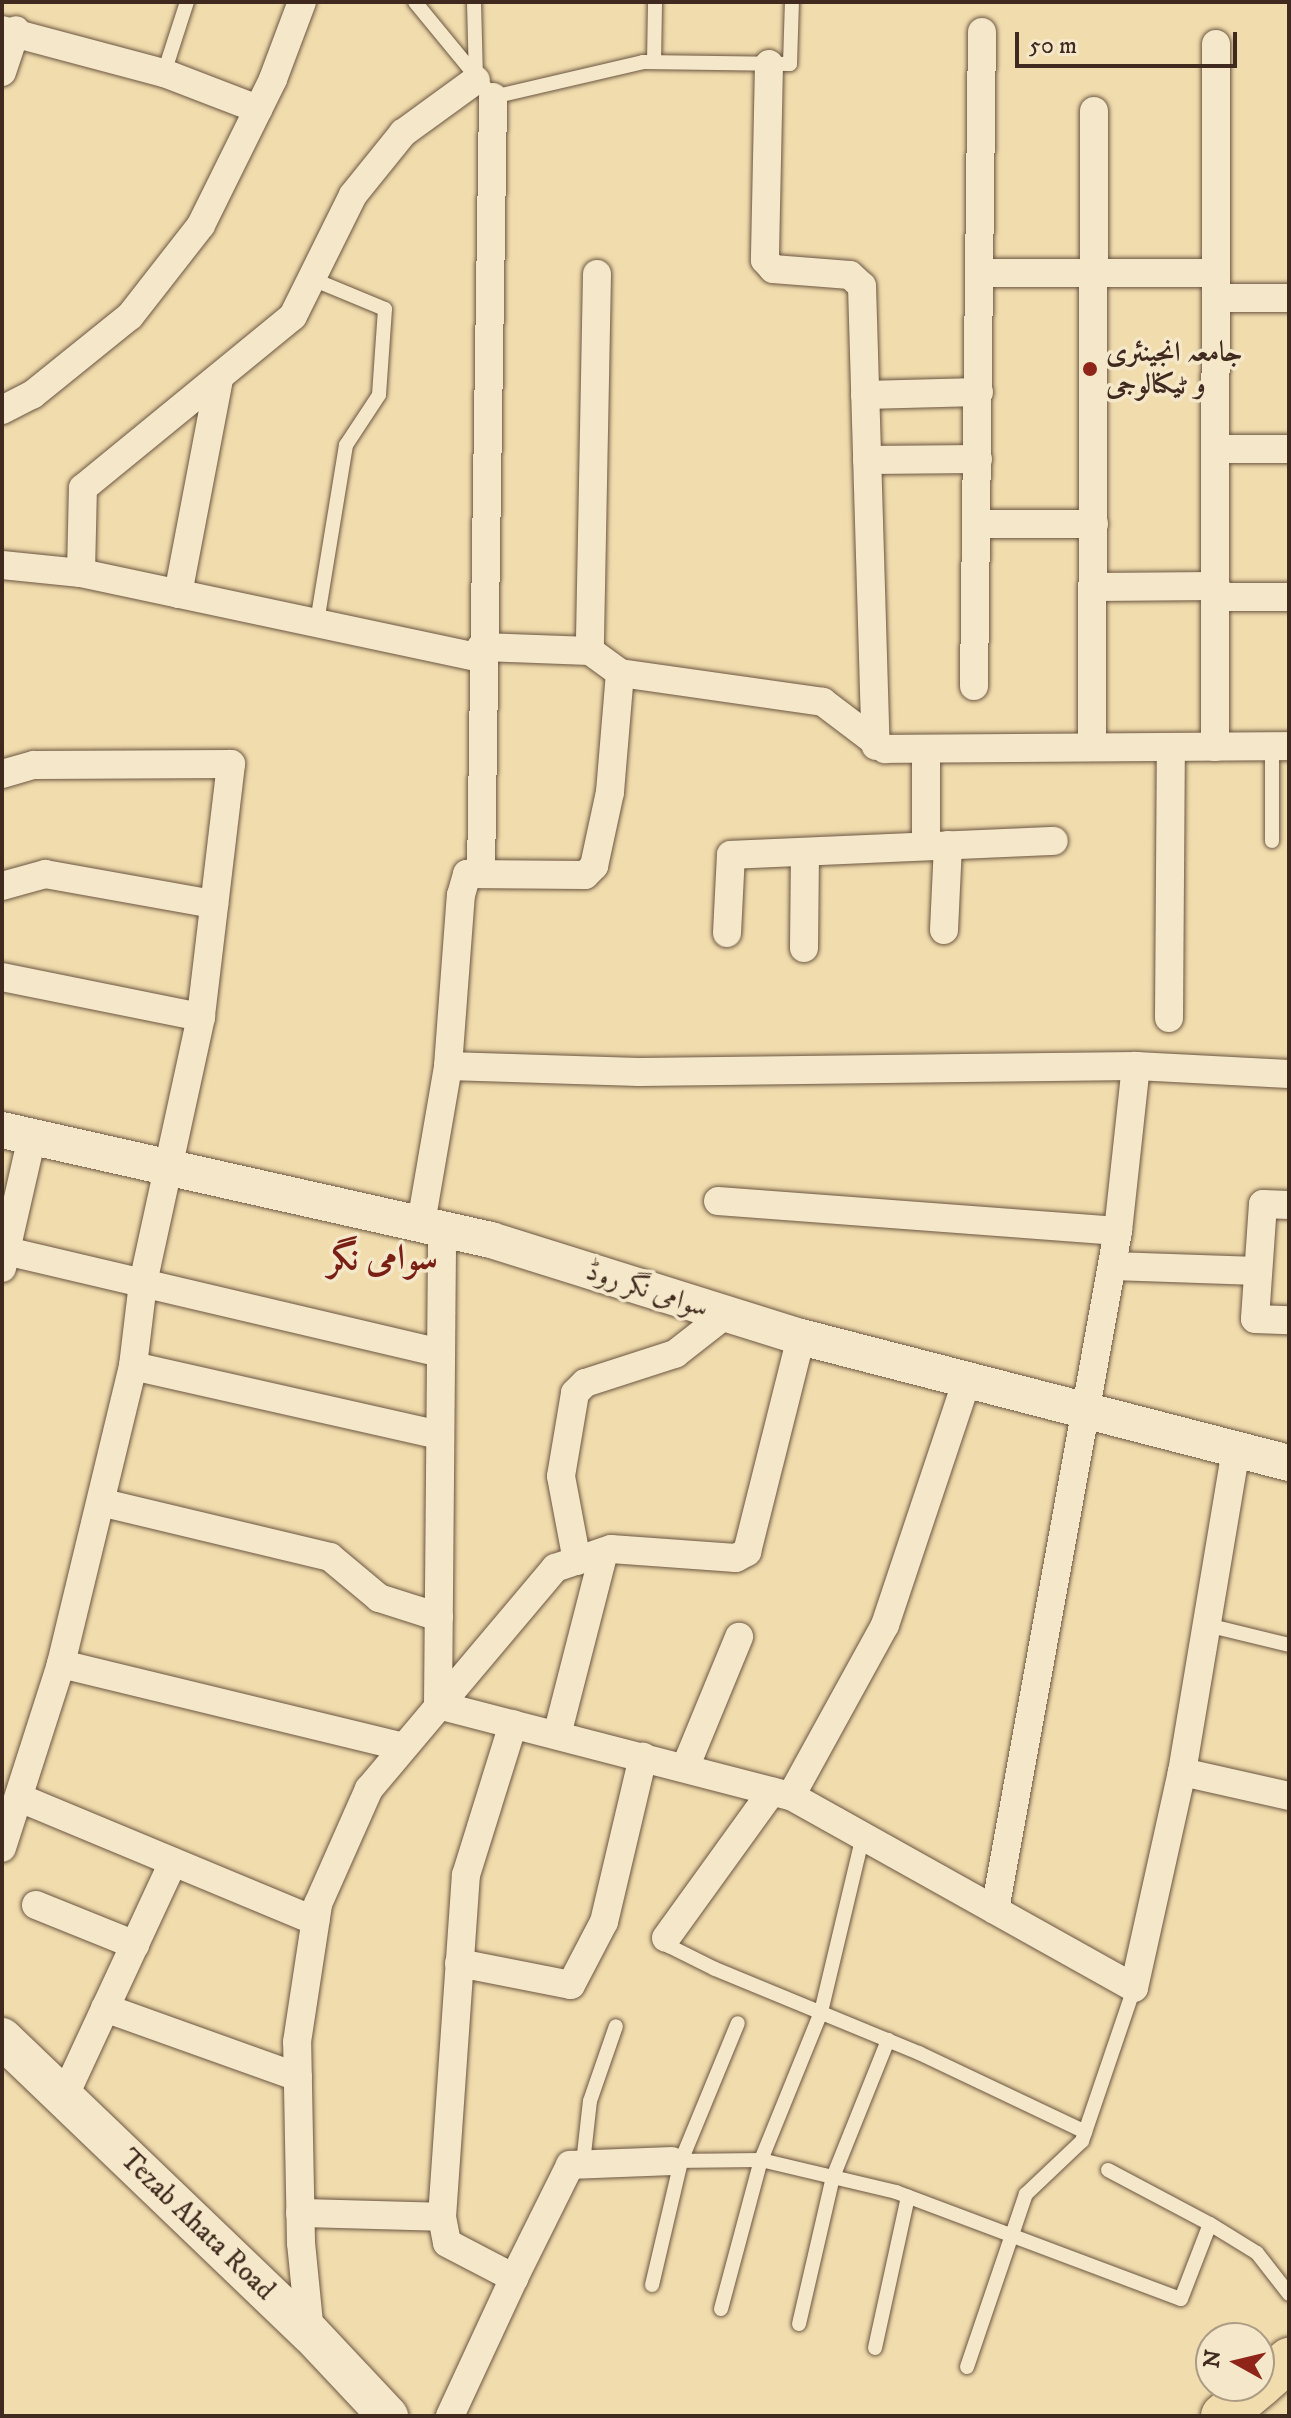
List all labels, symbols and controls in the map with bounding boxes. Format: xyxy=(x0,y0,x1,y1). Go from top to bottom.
scale bar xyxy=(1019,16,1241,66)
text: 50 m xyxy=(1029,31,1077,61)
place label: جامعہ انجینئری و ٹیکنالوجی xyxy=(1106,336,1242,402)
marker: جامعہ انجینئری و ٹیکنالوجی xyxy=(1081,360,1099,378)
district label: سوامی نگر xyxy=(328,1237,438,1281)
street label: سوامی نگر روڈ xyxy=(582,1254,712,1326)
street label: Tezab Ahata Road xyxy=(113,2143,281,2307)
north arrow xyxy=(1195,2322,1275,2402)
text: N xyxy=(1198,2348,1227,2370)

